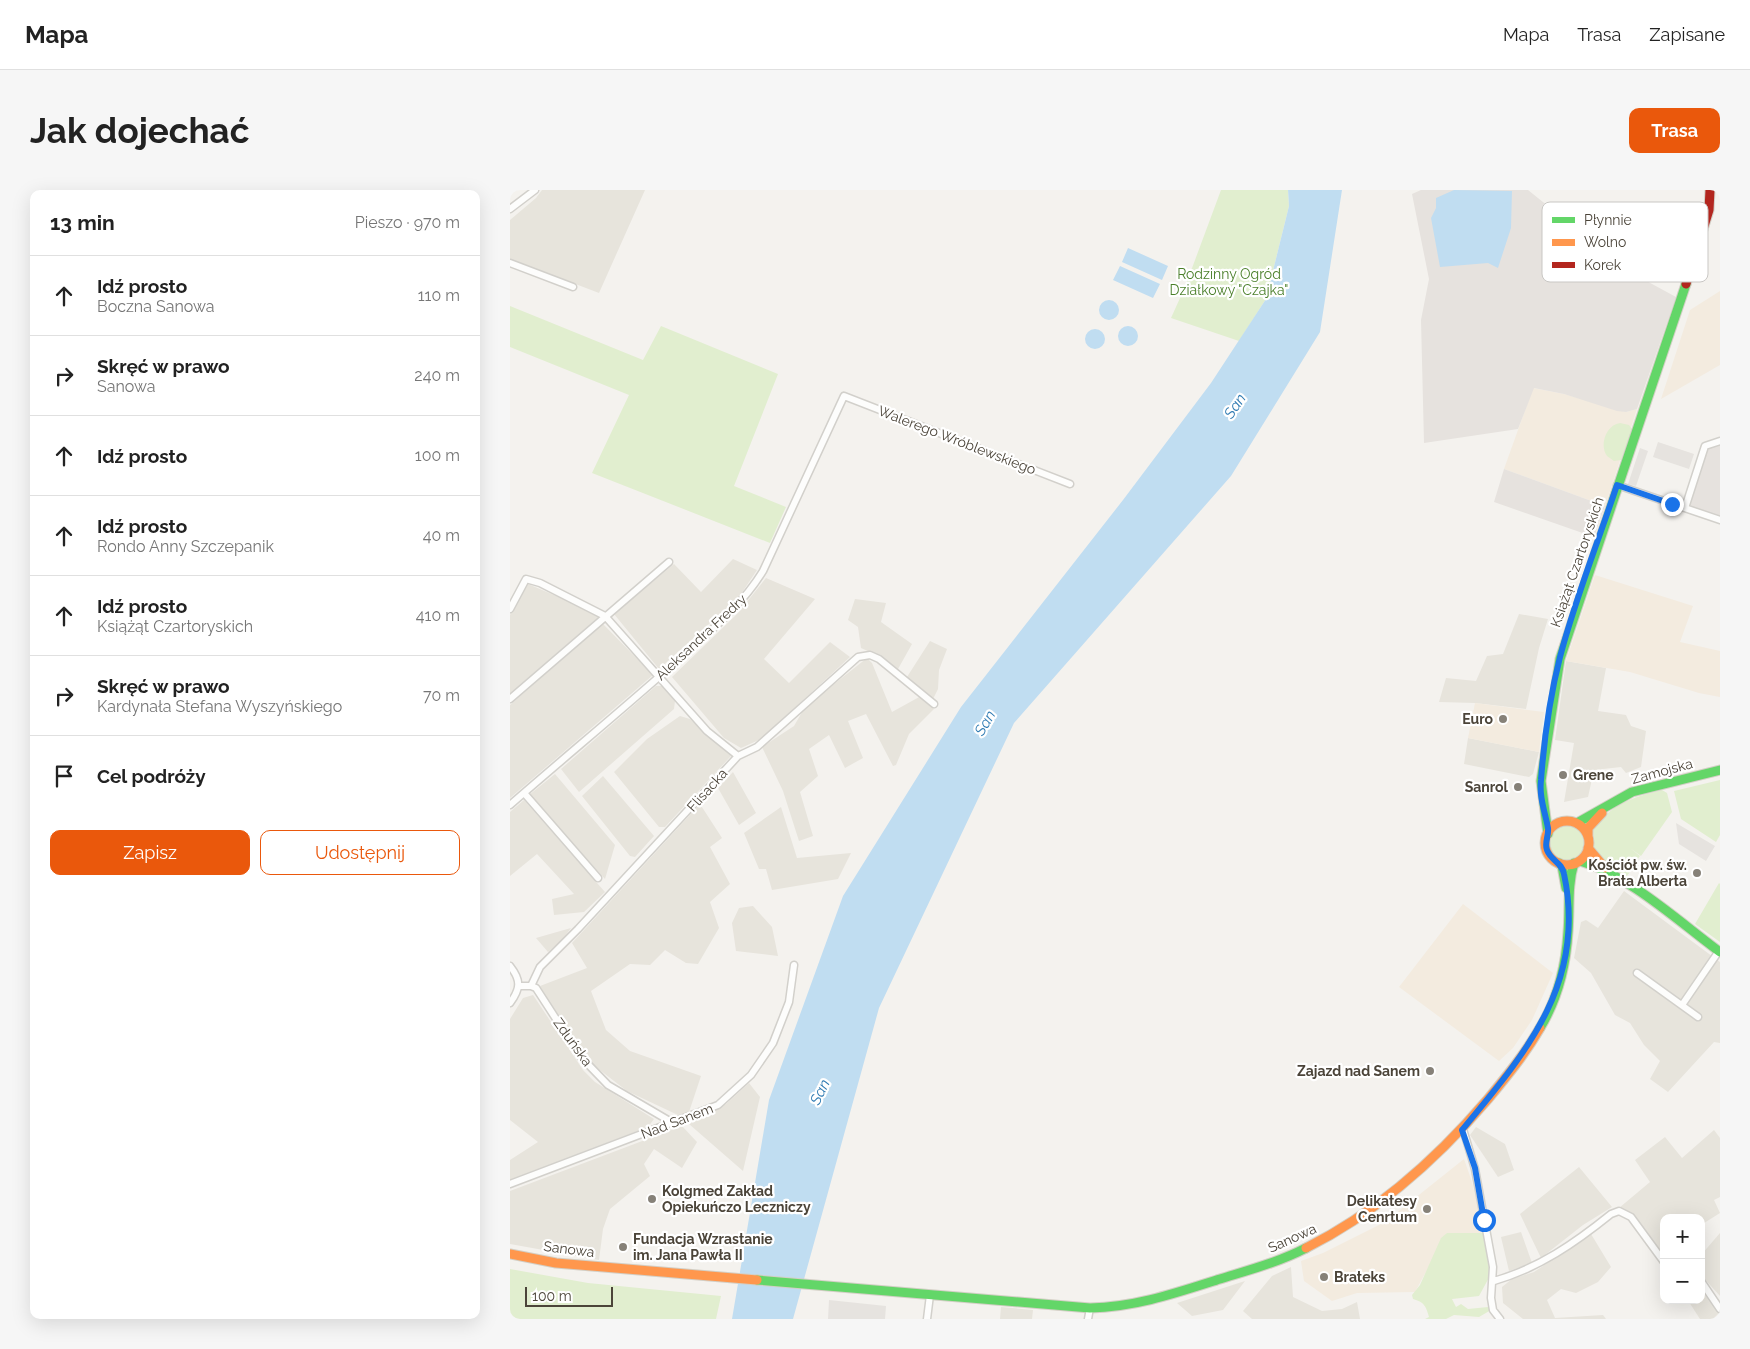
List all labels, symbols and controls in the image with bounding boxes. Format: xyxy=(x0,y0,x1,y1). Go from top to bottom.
text: Mapa xyxy=(25,20,88,49)
text: Mapa xyxy=(1503,24,1549,45)
text: Trasa xyxy=(1577,24,1621,45)
text: Zapisane xyxy=(1649,24,1725,45)
button: Trasa xyxy=(1629,108,1720,153)
text: Jak dojechać xyxy=(30,110,249,151)
legend xyxy=(1542,202,1708,282)
text: 13 min xyxy=(50,210,115,235)
text: Płynnie xyxy=(1584,212,1632,228)
text: Pieszo · 970 m xyxy=(355,213,460,232)
text: Wolno xyxy=(1584,234,1626,250)
text: Korek xyxy=(1584,257,1622,273)
park label: Rodzinny Ogród Działkowy "Czajka" xyxy=(1170,266,1288,298)
text: Idź prosto xyxy=(97,275,187,297)
icon: ahead xyxy=(50,282,78,310)
text: 110 m xyxy=(418,286,460,305)
text: Boczna Sanowa xyxy=(97,297,214,316)
text: Skręć w prawo xyxy=(97,355,230,377)
icon: right xyxy=(50,362,78,390)
text: 240 m xyxy=(414,366,460,385)
text: Sanowa xyxy=(97,377,156,396)
water label: San xyxy=(1220,390,1250,423)
street label: Walerego Wróblewskiego xyxy=(876,402,1038,478)
icon: ahead xyxy=(50,442,78,470)
text: Idź prosto xyxy=(97,445,187,467)
text: 100 m xyxy=(415,446,460,465)
route end xyxy=(1661,493,1684,516)
street label: Książąt Czartoryskich xyxy=(1547,495,1607,629)
text: Idź prosto xyxy=(97,515,187,537)
icon: ahead xyxy=(50,522,78,550)
text: 40 m xyxy=(423,526,460,545)
text: Rondo Anny Szczepanik xyxy=(97,537,274,556)
street label: Aleksandra Fredry xyxy=(652,591,750,683)
text: Idź prosto xyxy=(97,595,187,617)
icon: ahead xyxy=(50,602,78,630)
text: 410 m xyxy=(416,606,460,625)
text: Książąt Czartoryskich xyxy=(97,617,253,636)
text: Skręć w prawo xyxy=(97,675,230,697)
icon: right xyxy=(50,682,78,710)
text: 70 m xyxy=(423,686,460,705)
text: Kardynała Stefana Wyszyńskiego xyxy=(97,697,342,716)
water label: San xyxy=(970,707,999,740)
place label: Euro xyxy=(1462,711,1494,727)
marker: Euro xyxy=(1497,713,1509,725)
street label: Zamojska xyxy=(1630,755,1694,787)
icon: arrive xyxy=(50,762,78,790)
text: Cel podróży xyxy=(97,765,206,787)
street label: Flisacka xyxy=(684,765,730,815)
place label: Grene xyxy=(1573,767,1614,783)
marker: Grene xyxy=(1557,769,1569,781)
place label: Sanrol xyxy=(1465,779,1509,795)
marker: Sanrol xyxy=(1512,781,1524,793)
button: Zapisz xyxy=(50,830,250,875)
button: Udostępnij xyxy=(260,830,460,875)
place label: Kościół pw. św. Brata Alberta xyxy=(1588,857,1687,889)
marker: Kościół pw. św. Brata Alberta xyxy=(1691,867,1703,879)
street label: Zduńska xyxy=(550,1015,596,1069)
place label: Zajazd nad Sanem xyxy=(1297,1063,1420,1079)
marker: Zajazd nad Sanem xyxy=(1424,1065,1436,1077)
water label: San xyxy=(806,1076,834,1109)
street label: Nad Sanem xyxy=(639,1100,715,1142)
place label: Kolgmed Zakład Opiekuńczo Leczniczy xyxy=(662,1183,811,1215)
marker: Kolgmed Zakład Opiekuńczo Leczniczy xyxy=(646,1193,658,1205)
place label: Delikatesy Cenrtum xyxy=(1347,1193,1417,1225)
marker: Delikatesy Cenrtum xyxy=(1421,1203,1433,1215)
route start xyxy=(1473,1209,1496,1232)
map controls xyxy=(1660,1214,1705,1304)
button: + xyxy=(1660,1214,1705,1259)
street label: Sanowa xyxy=(1265,1220,1319,1256)
place label: Fundacja Wzrastanie im. Jana Pawła II xyxy=(633,1231,773,1263)
street label: Sanowa xyxy=(543,1238,595,1260)
marker: Fundacja Wzrastanie im. Jana Pawła II xyxy=(617,1241,629,1253)
button: − xyxy=(1660,1259,1705,1304)
place label: Brateks xyxy=(1334,1269,1385,1285)
marker: Brateks xyxy=(1318,1271,1330,1283)
scale bar xyxy=(525,1284,612,1307)
text: 100 m xyxy=(532,1288,572,1304)

